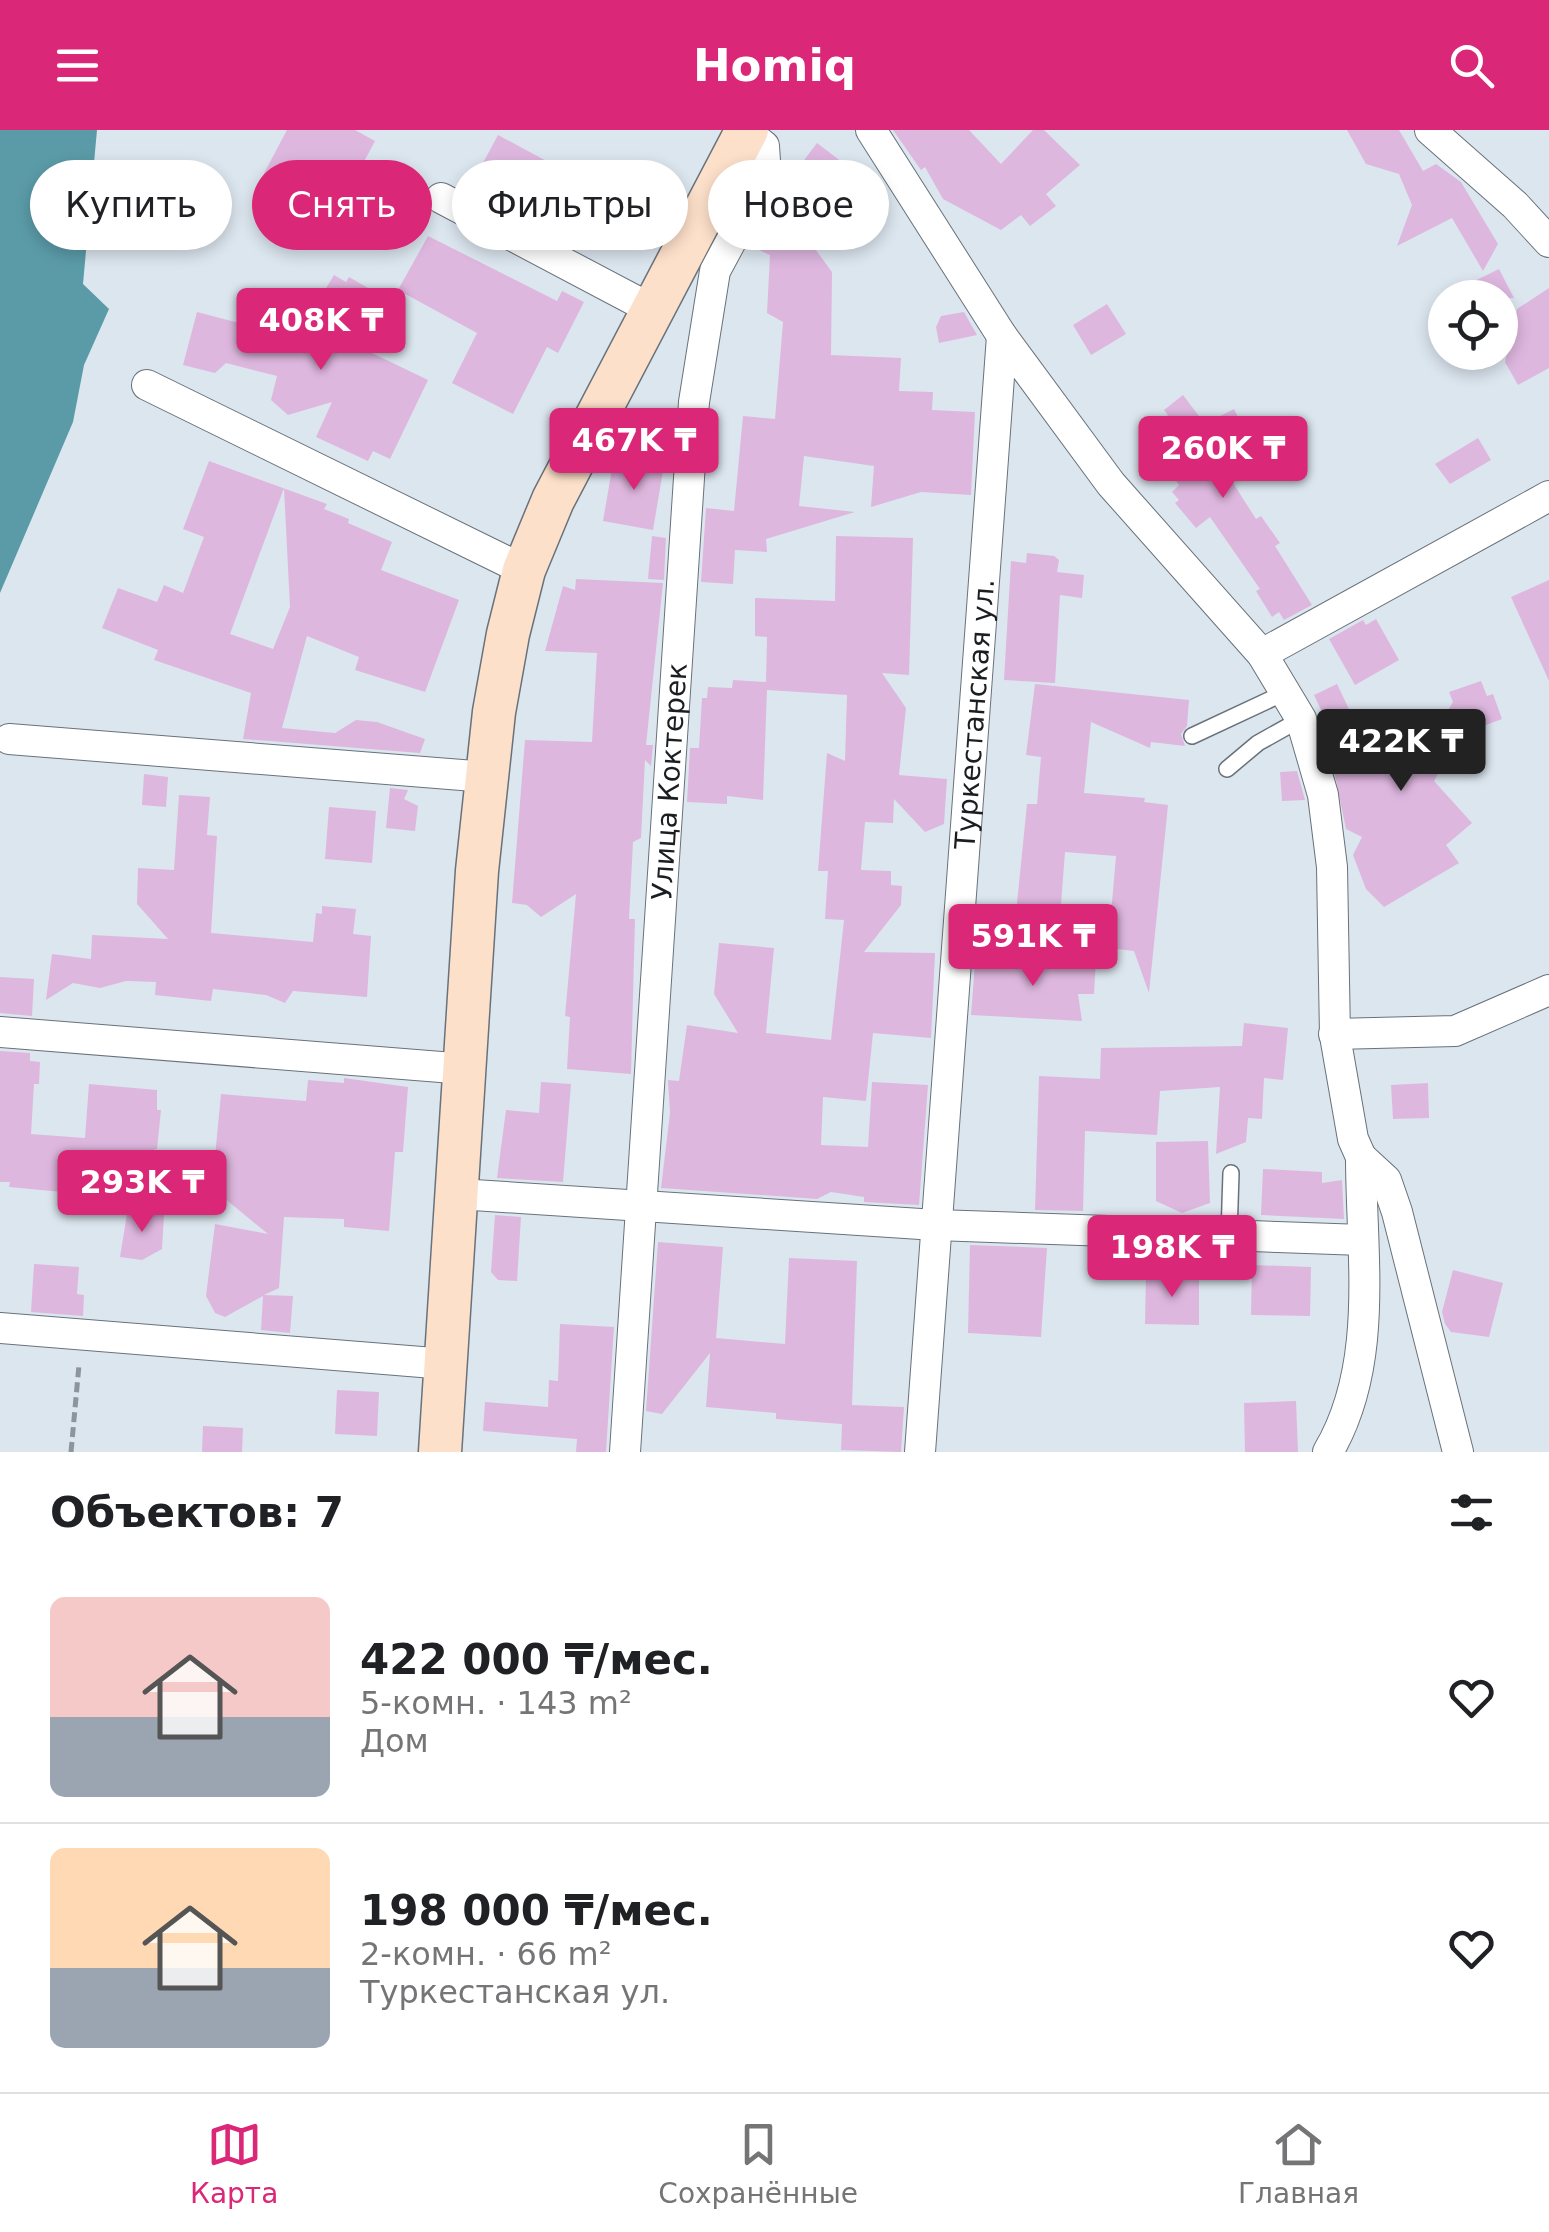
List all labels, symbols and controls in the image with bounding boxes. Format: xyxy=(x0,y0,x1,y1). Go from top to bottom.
icon: menu xyxy=(50,38,105,93)
icon: search xyxy=(1444,38,1499,93)
text: Homiq xyxy=(693,39,856,92)
chip: Купить xyxy=(30,160,232,250)
chip: Снять xyxy=(252,160,432,250)
chip: Фильтры xyxy=(452,160,688,250)
chip: Новое xyxy=(708,160,889,250)
map controls xyxy=(1428,280,1518,370)
button: locate xyxy=(1428,280,1518,370)
pin: 408K ₸ xyxy=(240,288,402,373)
text: 408K ₸ xyxy=(259,301,384,339)
pin: 467K ₸ xyxy=(553,408,715,493)
pin: 260K ₸ xyxy=(1142,416,1304,501)
text: 467K ₸ xyxy=(572,421,697,459)
text: 260K ₸ xyxy=(1161,429,1286,467)
street label: Туркестанская ул. xyxy=(948,577,1001,852)
street label: Улица Коктерек xyxy=(645,662,693,901)
pin: 422K ₸ xyxy=(1320,709,1482,794)
text: 422K ₸ xyxy=(1339,722,1464,760)
pin: 591K ₸ xyxy=(952,904,1114,989)
text: 591K ₸ xyxy=(971,917,1096,955)
pin: 293K ₸ xyxy=(61,1150,223,1235)
text: 293K ₸ xyxy=(80,1163,205,1201)
pin: 198K ₸ xyxy=(1091,1215,1253,1300)
text: 198K ₸ xyxy=(1110,1228,1235,1266)
icon: filters xyxy=(1444,1485,1499,1540)
text: Объектов: 7 xyxy=(50,1488,344,1537)
text: 422 000 ₸/мес. xyxy=(360,1635,713,1684)
icon: home xyxy=(130,1637,250,1757)
icon: heart xyxy=(1444,1670,1499,1725)
text: 5-комн. · 143 m² xyxy=(360,1684,632,1722)
text: Дом xyxy=(360,1722,429,1760)
text: 198 000 ₸/мес. xyxy=(360,1886,713,1935)
icon: home xyxy=(130,1888,250,2008)
icon: heart xyxy=(1444,1921,1499,1976)
text: 2-комн. · 66 m² xyxy=(360,1935,611,1973)
text: Туркестанская ул. xyxy=(360,1973,670,2011)
tab: Карта xyxy=(190,2117,278,2210)
tab: Сохранённые xyxy=(658,2117,858,2210)
tab: Главная xyxy=(1238,2117,1359,2210)

